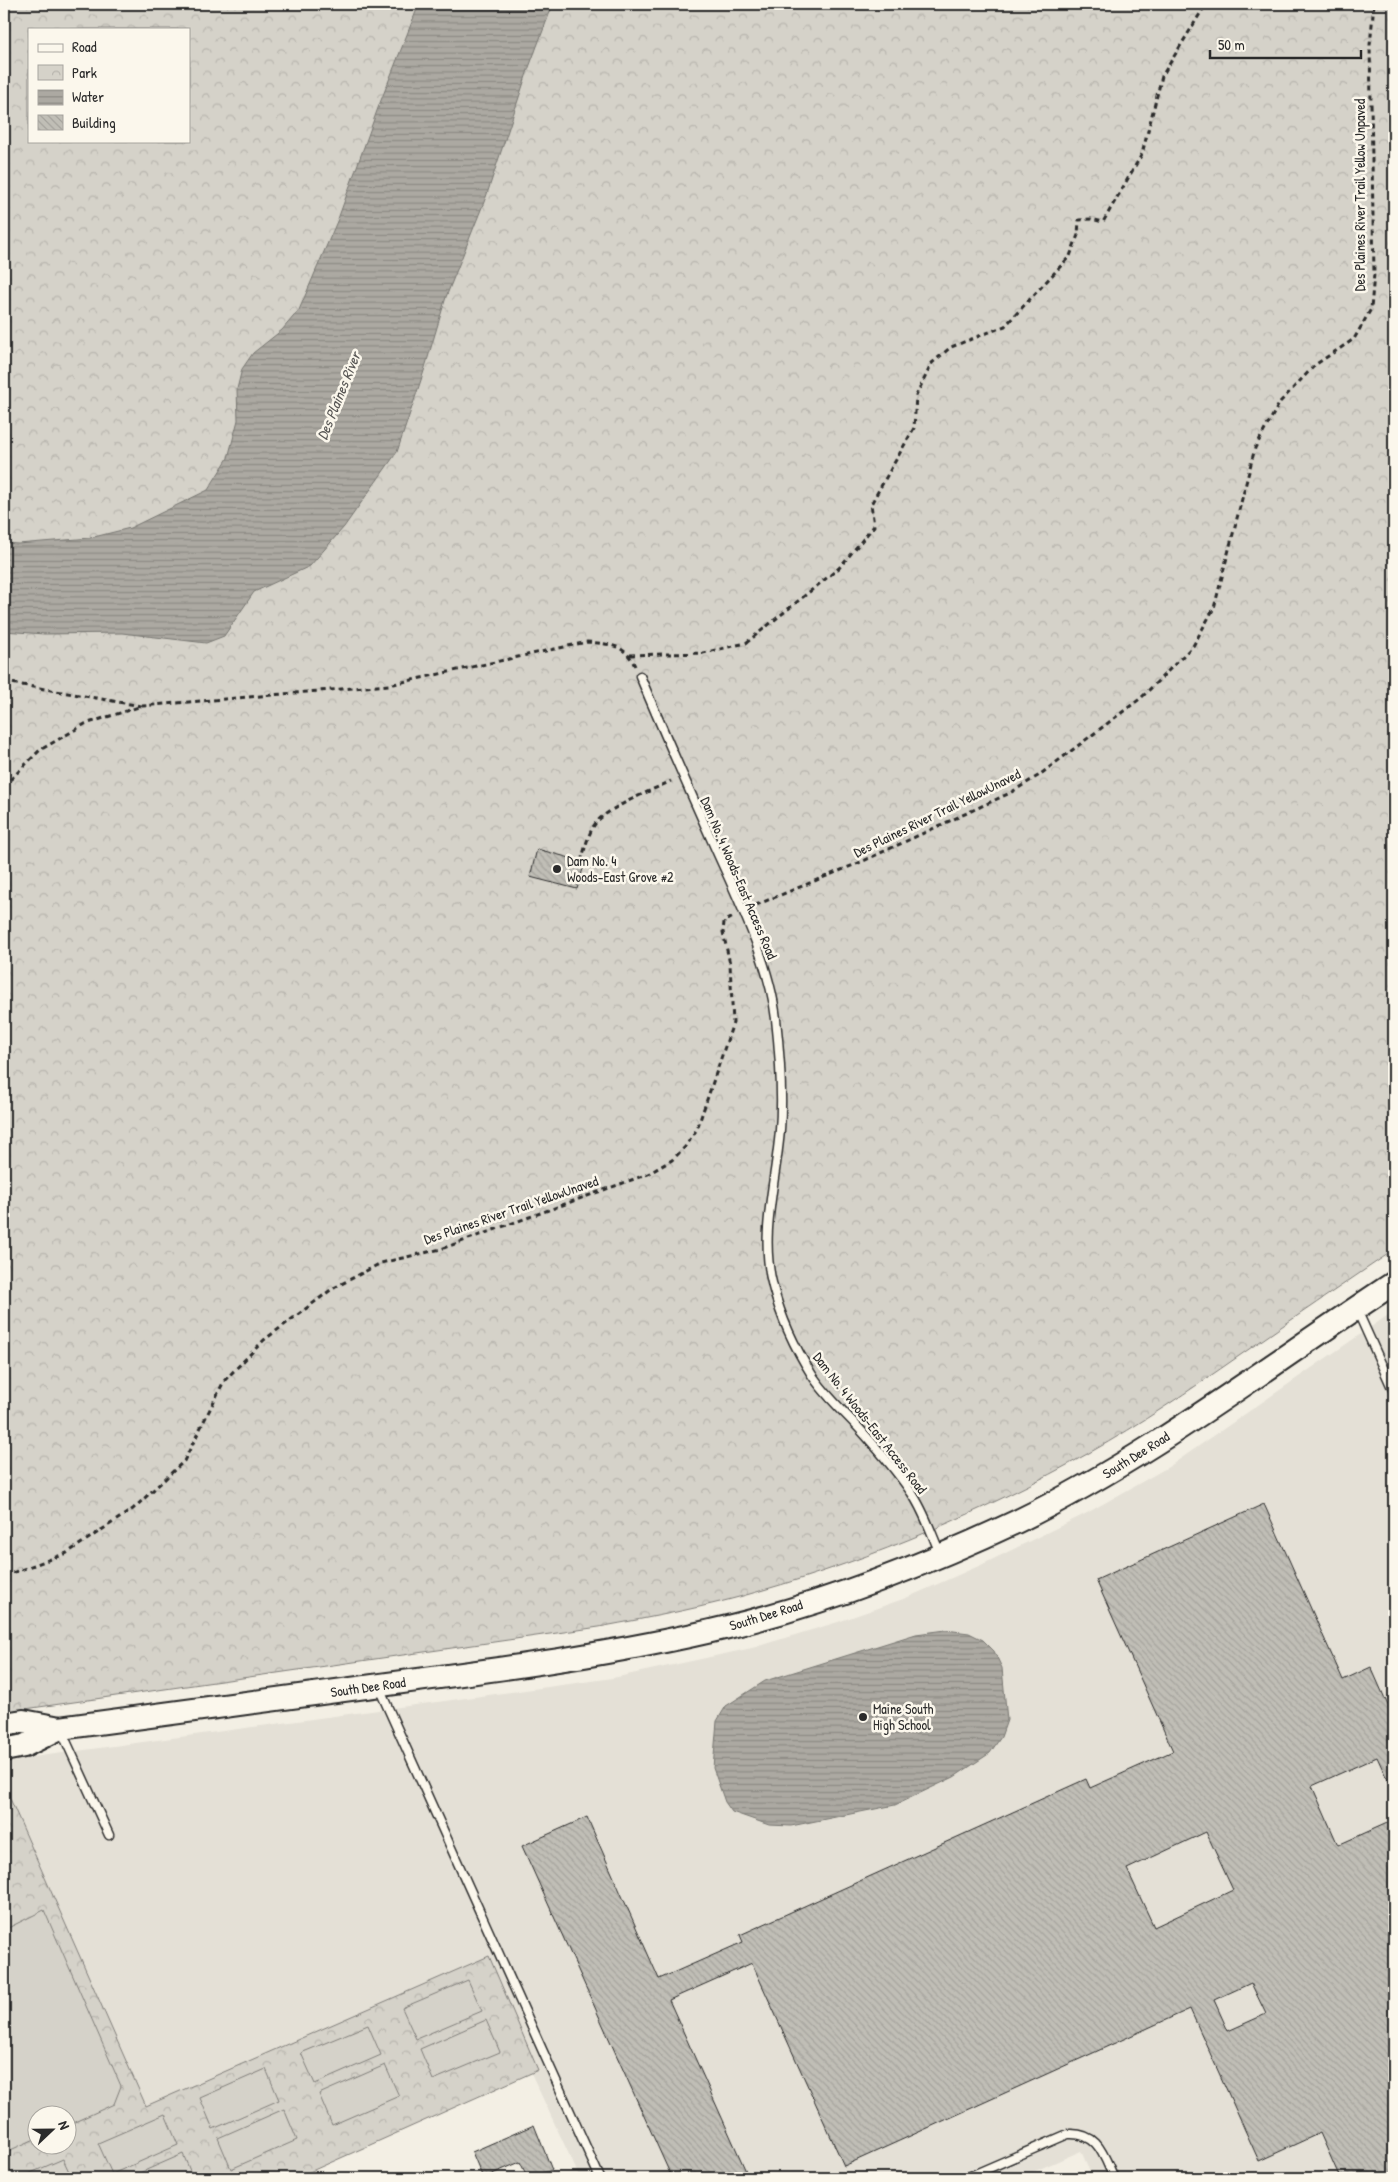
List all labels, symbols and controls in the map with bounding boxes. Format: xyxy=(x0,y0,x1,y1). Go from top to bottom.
legend xyxy=(28,28,190,142)
scale bar xyxy=(1210,28,1362,60)
text: 50 m xyxy=(1218,34,1245,55)
text: Road xyxy=(72,36,97,57)
text: Park xyxy=(72,62,97,83)
text: Water xyxy=(72,86,104,107)
street label: Des Plaines River Trail Yellow Unpaved xyxy=(1350,98,1370,291)
text: Building xyxy=(72,112,116,133)
water label: Des Plaines River xyxy=(311,347,366,443)
street label: Des Plaines River Trail YellowUnaved xyxy=(850,764,1024,861)
street label: Dam No. 4 Woods-East Access Road xyxy=(697,794,782,962)
place label: Dam No. 4 Woods-East Grove #2 xyxy=(567,851,674,886)
marker: Dam No. 4 Woods-East Grove #2 xyxy=(551,863,563,875)
street label: Des Plaines River Trail YellowUnaved xyxy=(421,1171,601,1248)
street label: Dam No. 4 Woods-East Access Road xyxy=(809,1348,932,1498)
street label: South Dee Road xyxy=(1099,1426,1173,1483)
street label: South Dee Road xyxy=(727,1594,805,1635)
street label: South Dee Road xyxy=(329,1672,407,1701)
place label: Maine South High School xyxy=(873,1699,934,1735)
marker: Maine South High School xyxy=(857,1711,869,1723)
north arrow xyxy=(28,2104,78,2154)
text: N xyxy=(54,2118,75,2132)

